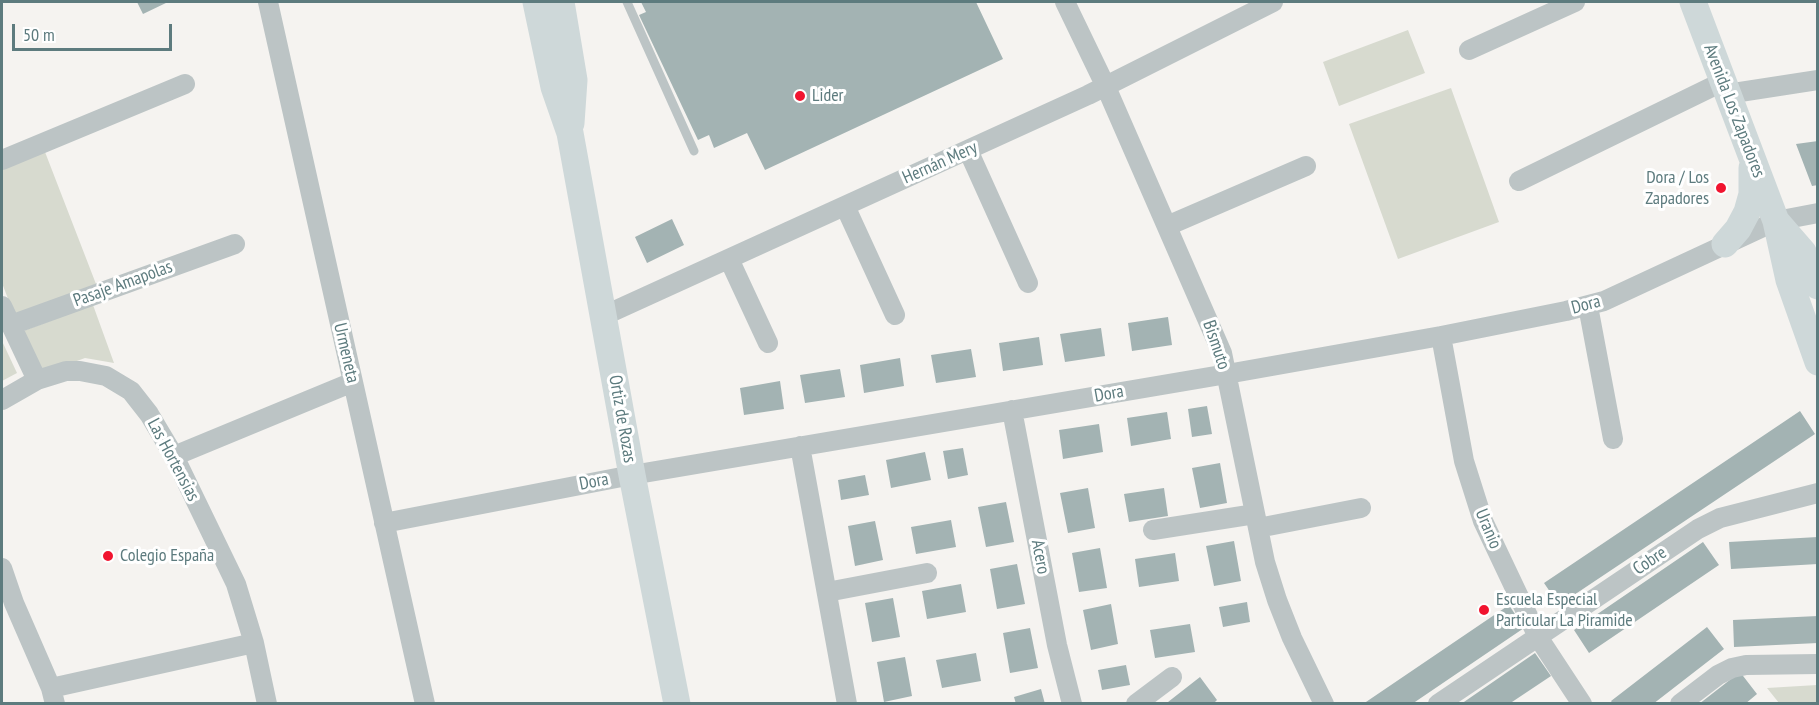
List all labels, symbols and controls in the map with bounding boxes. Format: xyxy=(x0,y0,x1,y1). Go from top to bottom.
scale bar xyxy=(15,12,176,50)
text: 50 m xyxy=(23,23,55,46)
street label: Avenida Los Zapadores xyxy=(1699,41,1769,181)
place label: Lider xyxy=(812,85,844,107)
marker: Lider xyxy=(793,89,807,103)
street label: Hernán Mery xyxy=(899,137,981,189)
place label: Dora / Los Zapadores xyxy=(1645,167,1709,210)
marker: Dora / Los Zapadores xyxy=(1714,181,1728,195)
street label: Pasaje Amapolas xyxy=(71,256,175,312)
street label: Dora xyxy=(1569,291,1603,319)
street label: Bismuto xyxy=(1198,318,1234,372)
street label: Urmeneta xyxy=(329,321,363,385)
street label: Ortiz de Rozas xyxy=(604,373,640,465)
street label: Dora xyxy=(1093,381,1125,407)
street label: Las Hortensias xyxy=(142,415,204,505)
street label: Dora xyxy=(578,469,610,495)
street label: Uranio xyxy=(1470,506,1506,552)
street label: Acero xyxy=(1026,538,1054,576)
street label: Cobre xyxy=(1629,542,1671,580)
place label: Colegio España xyxy=(120,545,214,567)
marker: Colegio España xyxy=(101,549,115,563)
place label: Escuela Especial Particular La Piramide xyxy=(1496,589,1633,632)
marker: Escuela Especial Particular La Piramide xyxy=(1477,603,1491,617)

